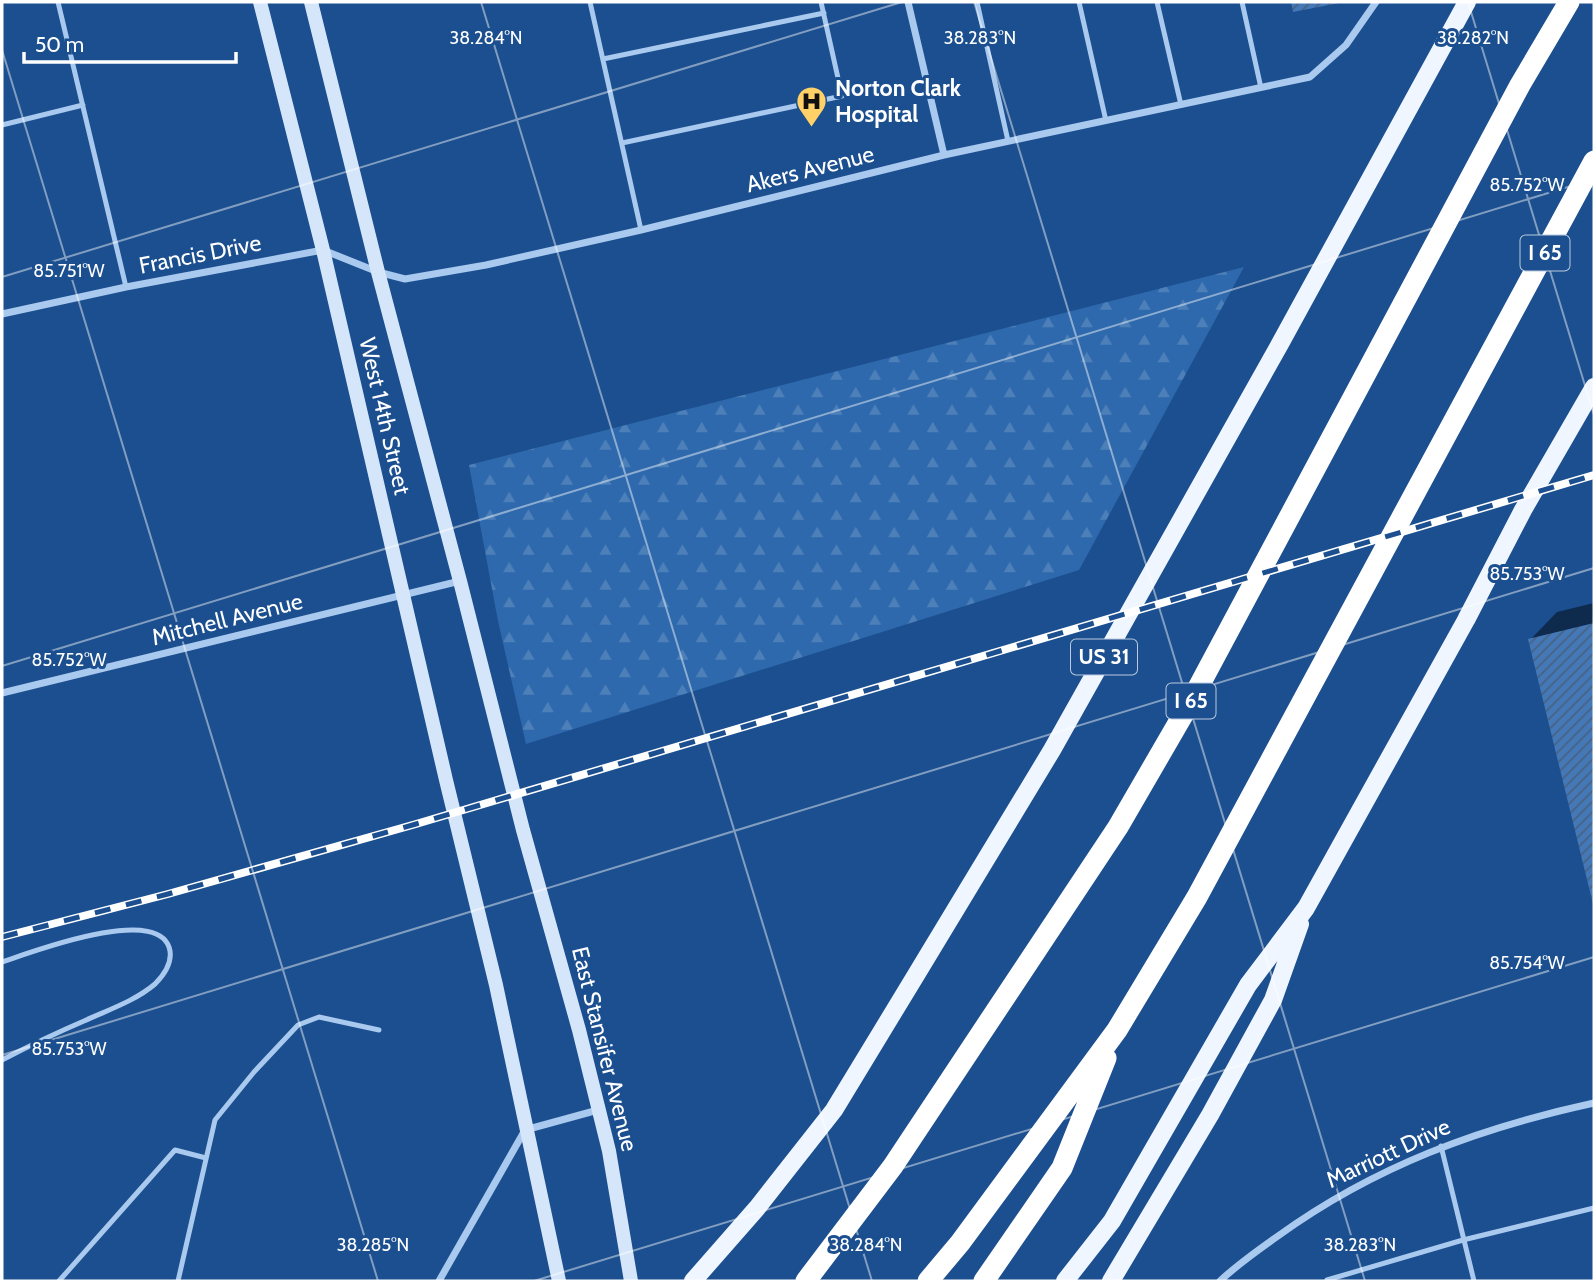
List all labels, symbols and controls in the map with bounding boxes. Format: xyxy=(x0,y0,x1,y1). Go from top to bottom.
scale bar xyxy=(24,21,236,65)
text: 38.284°N xyxy=(450,27,522,49)
text: 38.283°N xyxy=(944,27,1016,49)
text: 38.282°N xyxy=(1437,27,1509,49)
text: 50 m xyxy=(35,32,84,57)
place label: Norton Clark Hospital xyxy=(835,74,962,128)
hospital icon: Norton Clark Hospital xyxy=(795,84,829,128)
street label: Akers Avenue xyxy=(743,140,877,198)
text: 85.752°W xyxy=(1490,174,1564,196)
street label: Francis Drive xyxy=(137,228,264,280)
road number: I 65 xyxy=(1520,236,1570,270)
text: 85.751°W xyxy=(33,260,105,282)
street label: West 14th Street xyxy=(353,335,417,498)
text: 85.753°W xyxy=(1489,563,1565,585)
street label: Mitchell Avenue xyxy=(149,587,306,651)
road number: US 31 xyxy=(1071,640,1137,674)
text: 85.752°W xyxy=(32,649,106,671)
road number: I 65 xyxy=(1166,684,1216,718)
street label: East Stansifer Avenue xyxy=(566,944,644,1154)
text: 85.754°W xyxy=(1489,952,1565,974)
text: 85.753°W xyxy=(31,1038,107,1060)
street label: Marriott Drive xyxy=(1321,1112,1455,1194)
text: 38.285°N xyxy=(337,1234,409,1256)
text: 38.284°N xyxy=(830,1234,902,1256)
text: 38.283°N xyxy=(1324,1234,1396,1256)

